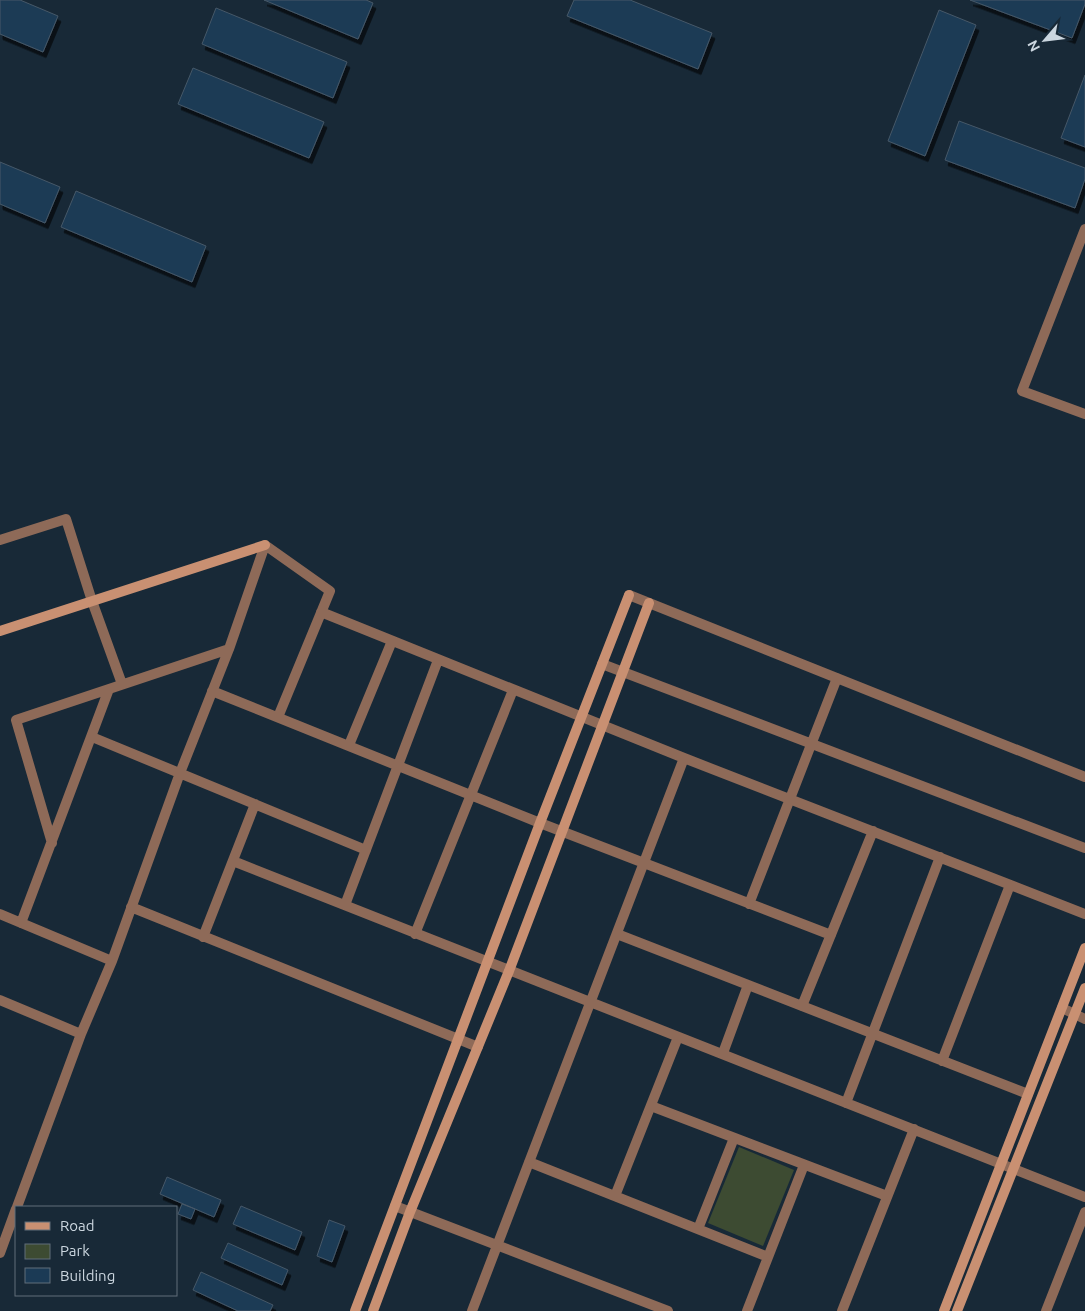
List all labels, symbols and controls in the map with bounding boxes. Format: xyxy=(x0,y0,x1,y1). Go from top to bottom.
north arrow xyxy=(1020,15,1070,65)
text: N xyxy=(1024,38,1043,54)
legend xyxy=(15,1206,178,1296)
text: Road xyxy=(60,1217,95,1234)
text: Park xyxy=(60,1242,90,1259)
text: Building xyxy=(60,1267,115,1284)

